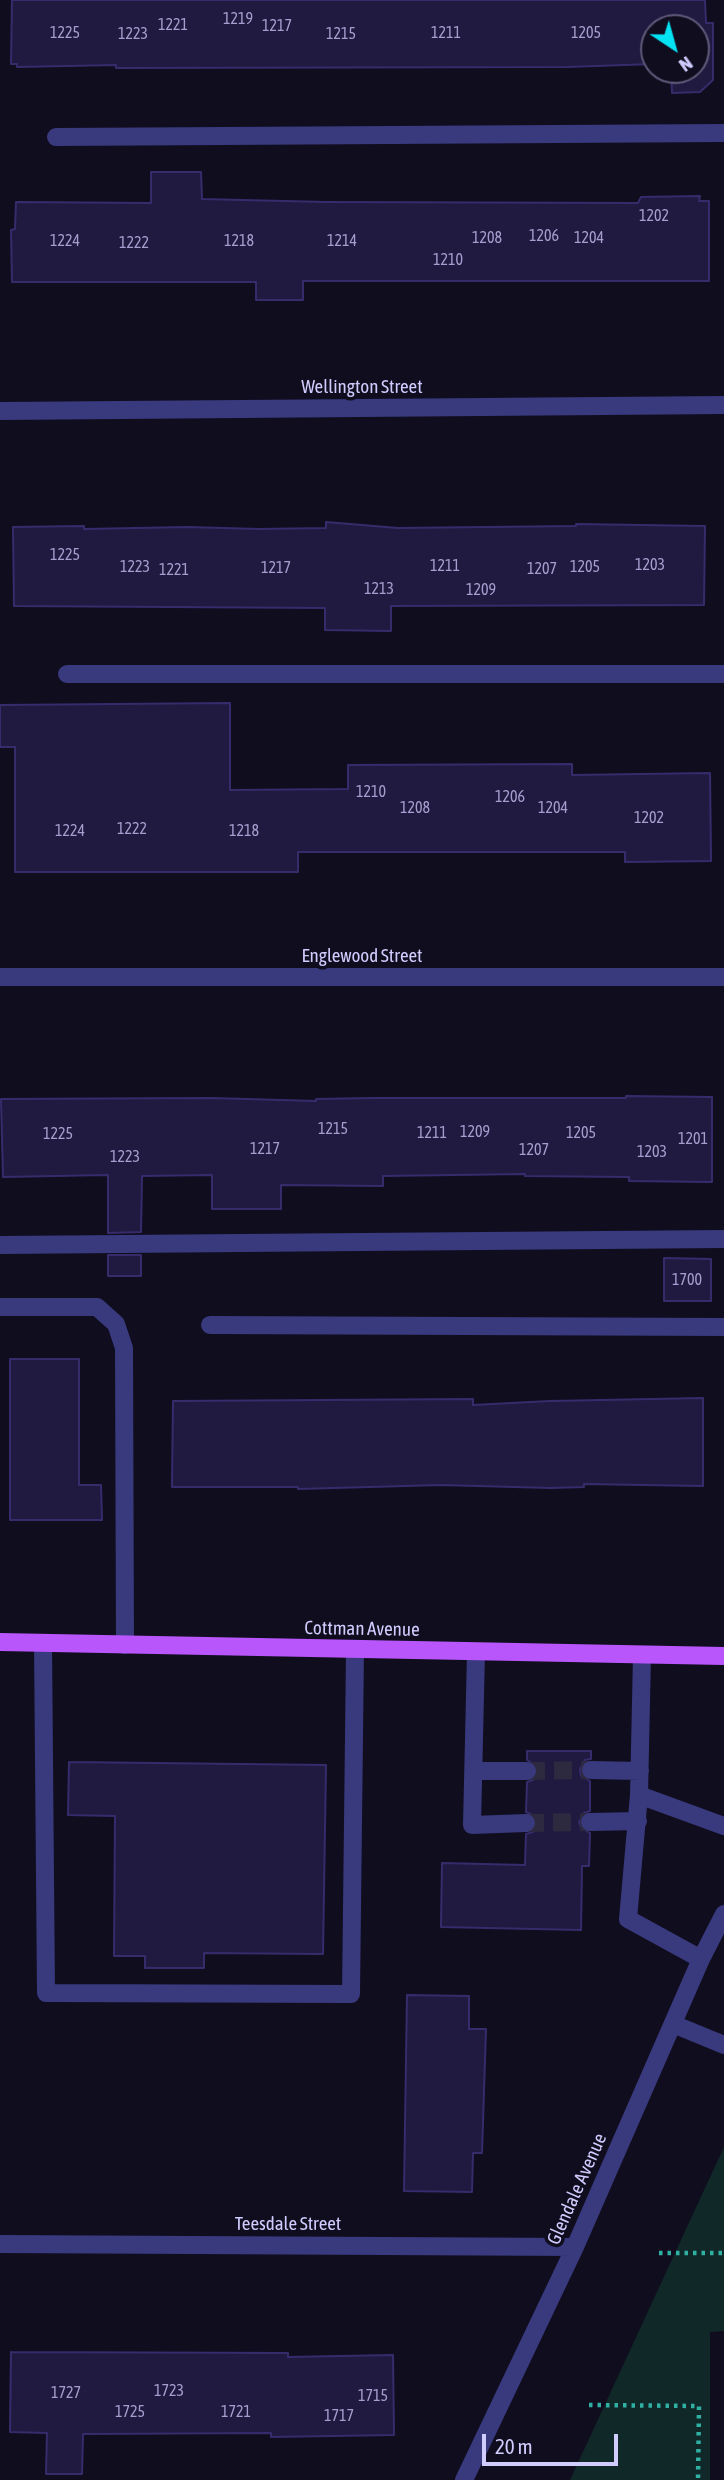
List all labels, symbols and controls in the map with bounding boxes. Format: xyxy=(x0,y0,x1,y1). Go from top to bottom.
house number: 1219 xyxy=(223,9,253,29)
north arrow xyxy=(640,14,710,84)
house number: 1221 xyxy=(158,15,188,35)
house number: 1217 xyxy=(262,16,292,36)
house number: 1225 xyxy=(50,23,80,43)
house number: 1211 xyxy=(431,23,461,43)
house number: 1205 xyxy=(571,23,601,43)
house number: 1223 xyxy=(118,24,148,44)
house number: 1215 xyxy=(326,24,356,44)
text: N xyxy=(675,52,697,77)
house number: 1202 xyxy=(639,206,669,226)
house number: 1206 xyxy=(529,226,559,246)
house number: 1208 xyxy=(472,228,502,248)
house number: 1204 xyxy=(574,228,604,248)
house number: 1224 xyxy=(50,231,80,251)
house number: 1218 xyxy=(224,231,254,251)
house number: 1214 xyxy=(327,231,357,251)
house number: 1222 xyxy=(119,233,149,253)
house number: 1210 xyxy=(433,250,463,270)
street label: Wellington Street xyxy=(301,376,423,398)
house number: 1225 xyxy=(50,545,80,565)
house number: 1203 xyxy=(635,555,665,575)
house number: 1211 xyxy=(430,556,460,576)
house number: 1223 xyxy=(120,557,150,577)
house number: 1205 xyxy=(570,557,600,577)
house number: 1217 xyxy=(261,558,291,578)
house number: 1207 xyxy=(527,559,557,579)
house number: 1221 xyxy=(159,560,189,580)
house number: 1213 xyxy=(364,579,394,599)
house number: 1209 xyxy=(466,580,496,600)
house number: 1210 xyxy=(356,782,386,802)
house number: 1206 xyxy=(495,787,525,807)
house number: 1208 xyxy=(400,798,430,818)
house number: 1204 xyxy=(538,798,568,818)
house number: 1202 xyxy=(634,808,664,828)
house number: 1222 xyxy=(117,819,147,839)
house number: 1224 xyxy=(55,821,85,841)
house number: 1218 xyxy=(229,821,259,841)
street label: Englewood Street xyxy=(301,945,423,967)
house number: 1215 xyxy=(318,1119,348,1139)
house number: 1209 xyxy=(460,1122,490,1142)
house number: 1211 xyxy=(417,1123,447,1143)
house number: 1205 xyxy=(566,1123,596,1143)
house number: 1225 xyxy=(43,1124,73,1144)
house number: 1201 xyxy=(678,1129,708,1149)
house number: 1217 xyxy=(250,1139,280,1159)
house number: 1207 xyxy=(519,1140,549,1160)
house number: 1203 xyxy=(637,1142,667,1162)
house number: 1223 xyxy=(110,1147,140,1167)
house number: 1700 xyxy=(672,1270,702,1290)
street label: Cottman Avenue xyxy=(304,1617,420,1641)
street label: Glendale Avenue xyxy=(542,2130,612,2248)
street label: Teesdale Street xyxy=(235,2213,341,2235)
house number: 1723 xyxy=(154,2381,184,2401)
house number: 1727 xyxy=(51,2383,81,2403)
house number: 1715 xyxy=(358,2386,388,2406)
house number: 1725 xyxy=(115,2402,145,2422)
house number: 1721 xyxy=(221,2402,251,2422)
house number: 1717 xyxy=(324,2406,354,2426)
scale bar xyxy=(486,2420,622,2464)
text: 20 m xyxy=(495,2434,533,2458)

